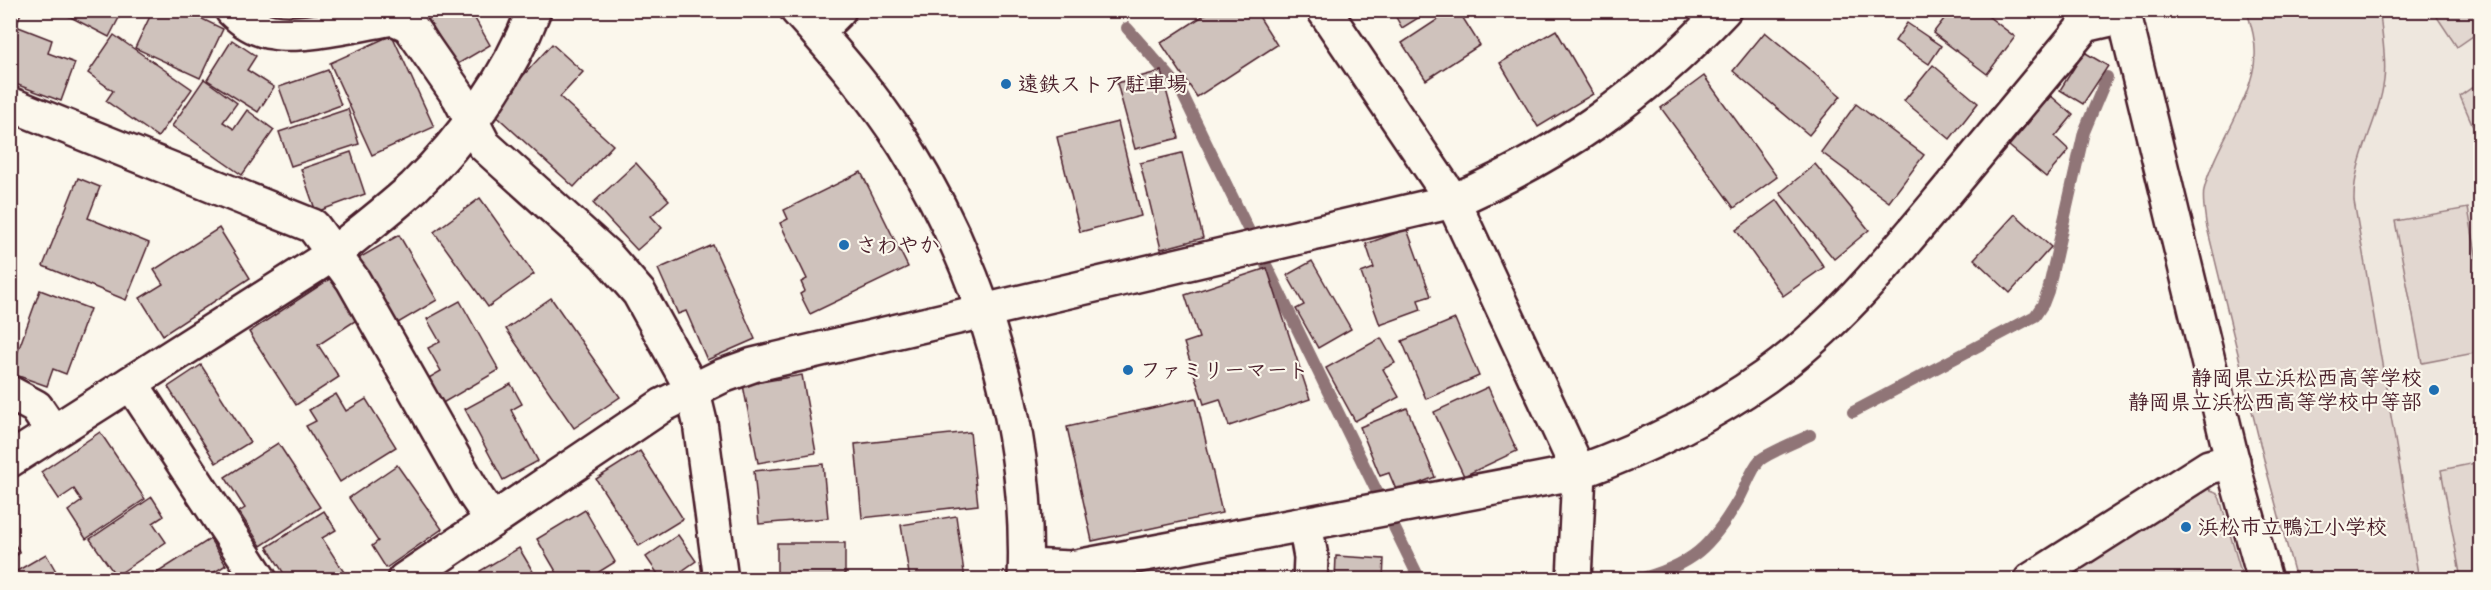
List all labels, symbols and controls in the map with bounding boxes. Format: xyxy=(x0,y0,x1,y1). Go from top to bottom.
place label: 遠鉄ストア駐車場 xyxy=(1018,66,1188,98)
marker: 遠鉄ストア駐車場 xyxy=(999,77,1013,91)
place label: さわやか xyxy=(856,227,940,259)
marker: さわやか xyxy=(837,238,851,252)
place label: ファミリーマート xyxy=(1140,352,1309,384)
place label: 静岡県立浜松西高等学校 静岡県立浜松西高等学校中等部 xyxy=(2128,360,2422,416)
marker: ファミリーマート xyxy=(1121,363,1135,377)
marker: 静岡県立浜松西高等学校 静岡県立浜松西高等学校中等部 xyxy=(2427,383,2441,397)
place label: 浜松市立鴨江小学校 xyxy=(2198,509,2387,541)
marker: 浜松市立鴨江小学校 xyxy=(2179,520,2193,534)

